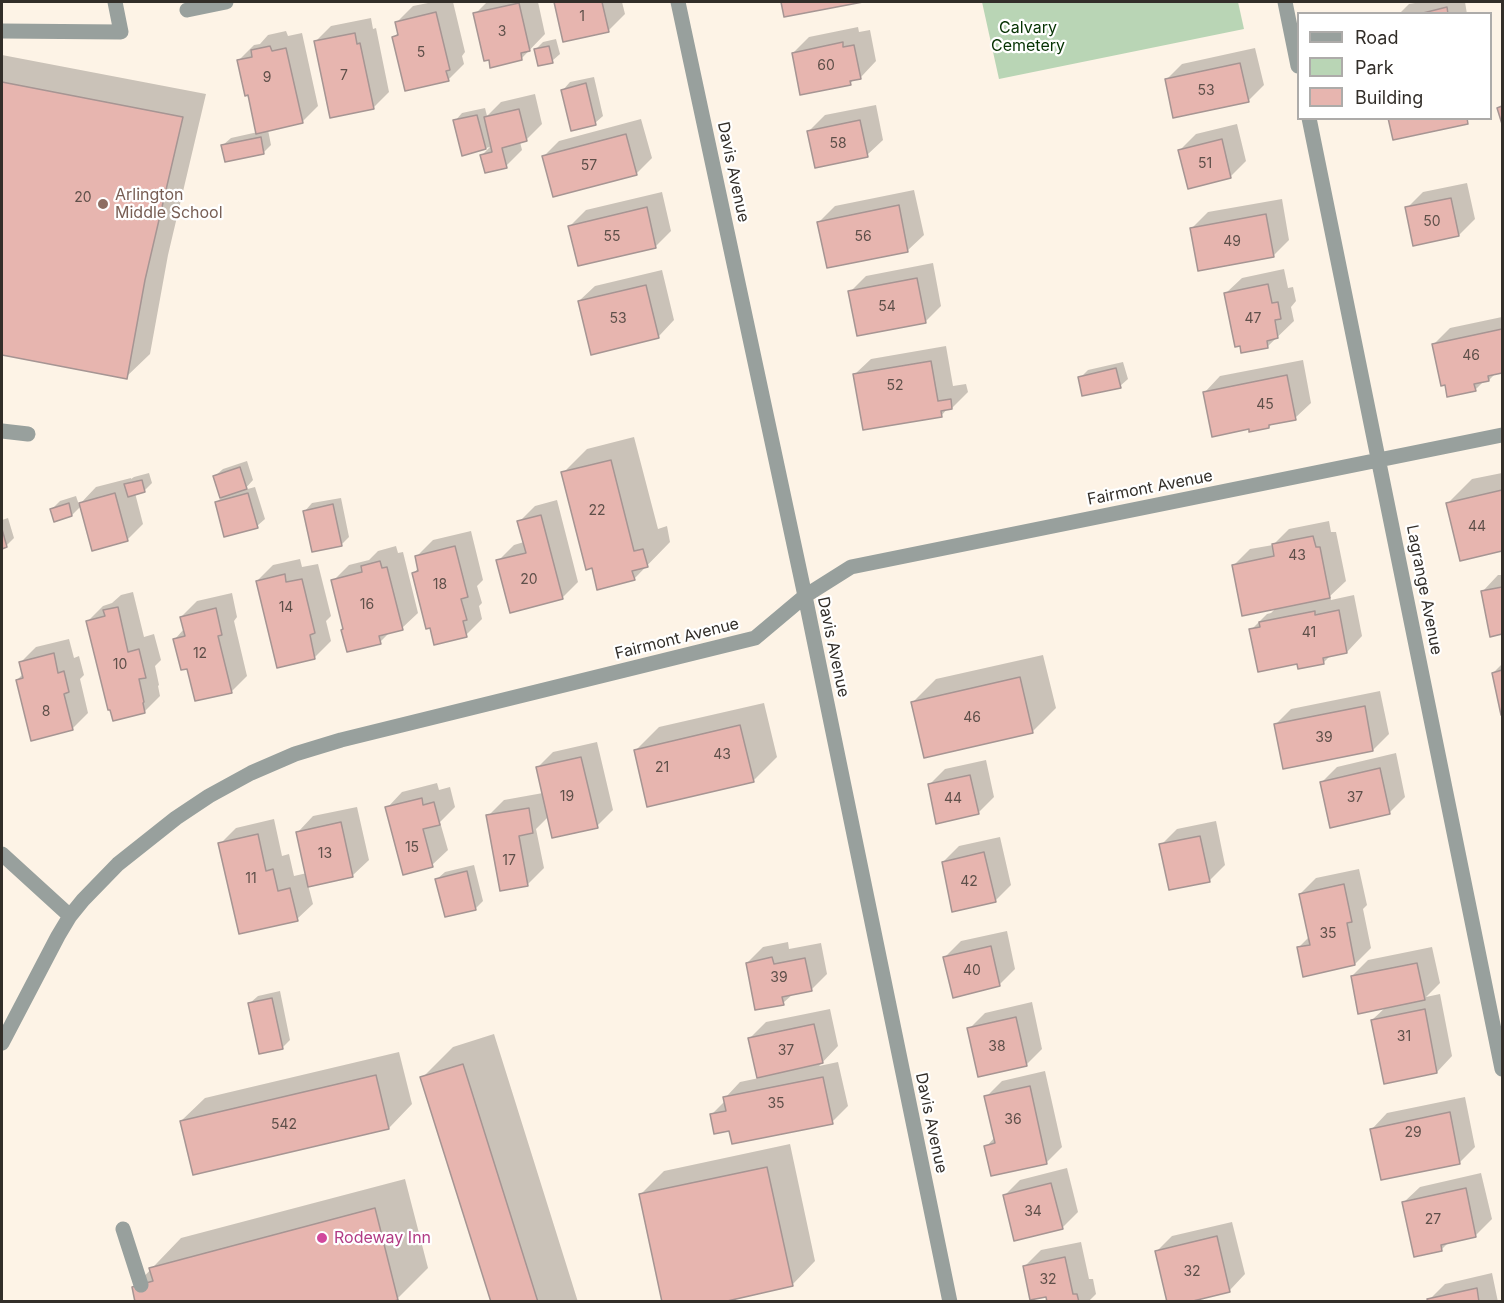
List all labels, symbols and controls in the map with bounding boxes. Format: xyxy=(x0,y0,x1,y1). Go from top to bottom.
house number: 1 xyxy=(579,9,585,25)
legend xyxy=(1297,12,1492,120)
park label: Calvary Cemetery xyxy=(991,18,1065,56)
house number: 3 xyxy=(498,24,506,40)
text: Road xyxy=(1355,27,1398,48)
house number: 5 xyxy=(417,45,425,61)
text: Park xyxy=(1355,57,1394,78)
house number: 60 xyxy=(817,58,835,74)
house number: 7 xyxy=(340,68,348,84)
house number: 9 xyxy=(263,70,271,86)
house number: 53 xyxy=(1197,83,1215,99)
text: Building xyxy=(1355,87,1423,108)
street label: Davis Avenue xyxy=(713,120,753,224)
house number: 58 xyxy=(829,136,847,152)
house number: 51 xyxy=(1198,156,1212,172)
house number: 57 xyxy=(581,158,597,174)
place label: Arlington Middle School xyxy=(115,185,223,223)
house number: 20 xyxy=(74,190,92,206)
marker: Arlington Middle School xyxy=(96,197,110,211)
house number: 50 xyxy=(1423,214,1441,230)
house number: 55 xyxy=(603,229,621,245)
house number: 56 xyxy=(854,229,872,245)
house number: 49 xyxy=(1223,234,1241,250)
house number: 54 xyxy=(878,299,896,315)
house number: 53 xyxy=(609,311,627,327)
house number: 47 xyxy=(1245,311,1261,327)
house number: 46 xyxy=(1462,348,1480,364)
house number: 52 xyxy=(886,378,904,394)
house number: 45 xyxy=(1256,397,1274,413)
street label: Fairmont Avenue xyxy=(1086,466,1214,510)
house number: 22 xyxy=(588,503,606,519)
house number: 44 xyxy=(1468,519,1486,535)
street label: Lagrange Avenue xyxy=(1402,523,1446,657)
house number: 43 xyxy=(1288,548,1306,564)
house number: 20 xyxy=(520,572,538,588)
house number: 18 xyxy=(433,577,447,593)
street label: Davis Avenue xyxy=(813,595,853,699)
house number: 16 xyxy=(360,597,374,613)
house number: 14 xyxy=(279,600,293,616)
street label: Fairmont Avenue xyxy=(613,614,741,664)
house number: 41 xyxy=(1302,625,1316,641)
house number: 12 xyxy=(193,646,207,662)
house number: 10 xyxy=(113,657,127,673)
house number: 8 xyxy=(42,704,50,720)
house number: 46 xyxy=(963,710,981,726)
house number: 39 xyxy=(1315,730,1333,746)
house number: 43 xyxy=(713,747,731,763)
house number: 21 xyxy=(655,760,669,776)
house number: 19 xyxy=(560,789,574,805)
house number: 37 xyxy=(1347,790,1363,806)
house number: 44 xyxy=(944,791,962,807)
house number: 15 xyxy=(405,840,419,856)
house number: 13 xyxy=(318,846,332,862)
house number: 17 xyxy=(502,853,516,869)
house number: 11 xyxy=(245,871,257,887)
house number: 42 xyxy=(960,874,978,890)
house number: 35 xyxy=(1319,926,1337,942)
house number: 40 xyxy=(963,963,981,979)
house number: 39 xyxy=(770,970,788,986)
house number: 31 xyxy=(1397,1029,1411,1045)
house number: 38 xyxy=(988,1039,1006,1055)
house number: 37 xyxy=(778,1043,794,1059)
street label: Davis Avenue xyxy=(911,1071,951,1175)
house number: 35 xyxy=(767,1096,785,1112)
house number: 36 xyxy=(1004,1112,1022,1128)
house number: 542 xyxy=(271,1117,297,1133)
house number: 29 xyxy=(1404,1125,1422,1141)
house number: 34 xyxy=(1024,1204,1042,1220)
house number: 27 xyxy=(1425,1212,1441,1228)
place label: Rodeway Inn xyxy=(334,1228,431,1248)
marker: Rodeway Inn xyxy=(315,1231,329,1245)
house number: 32 xyxy=(1183,1264,1201,1280)
house number: 32 xyxy=(1039,1272,1057,1288)

